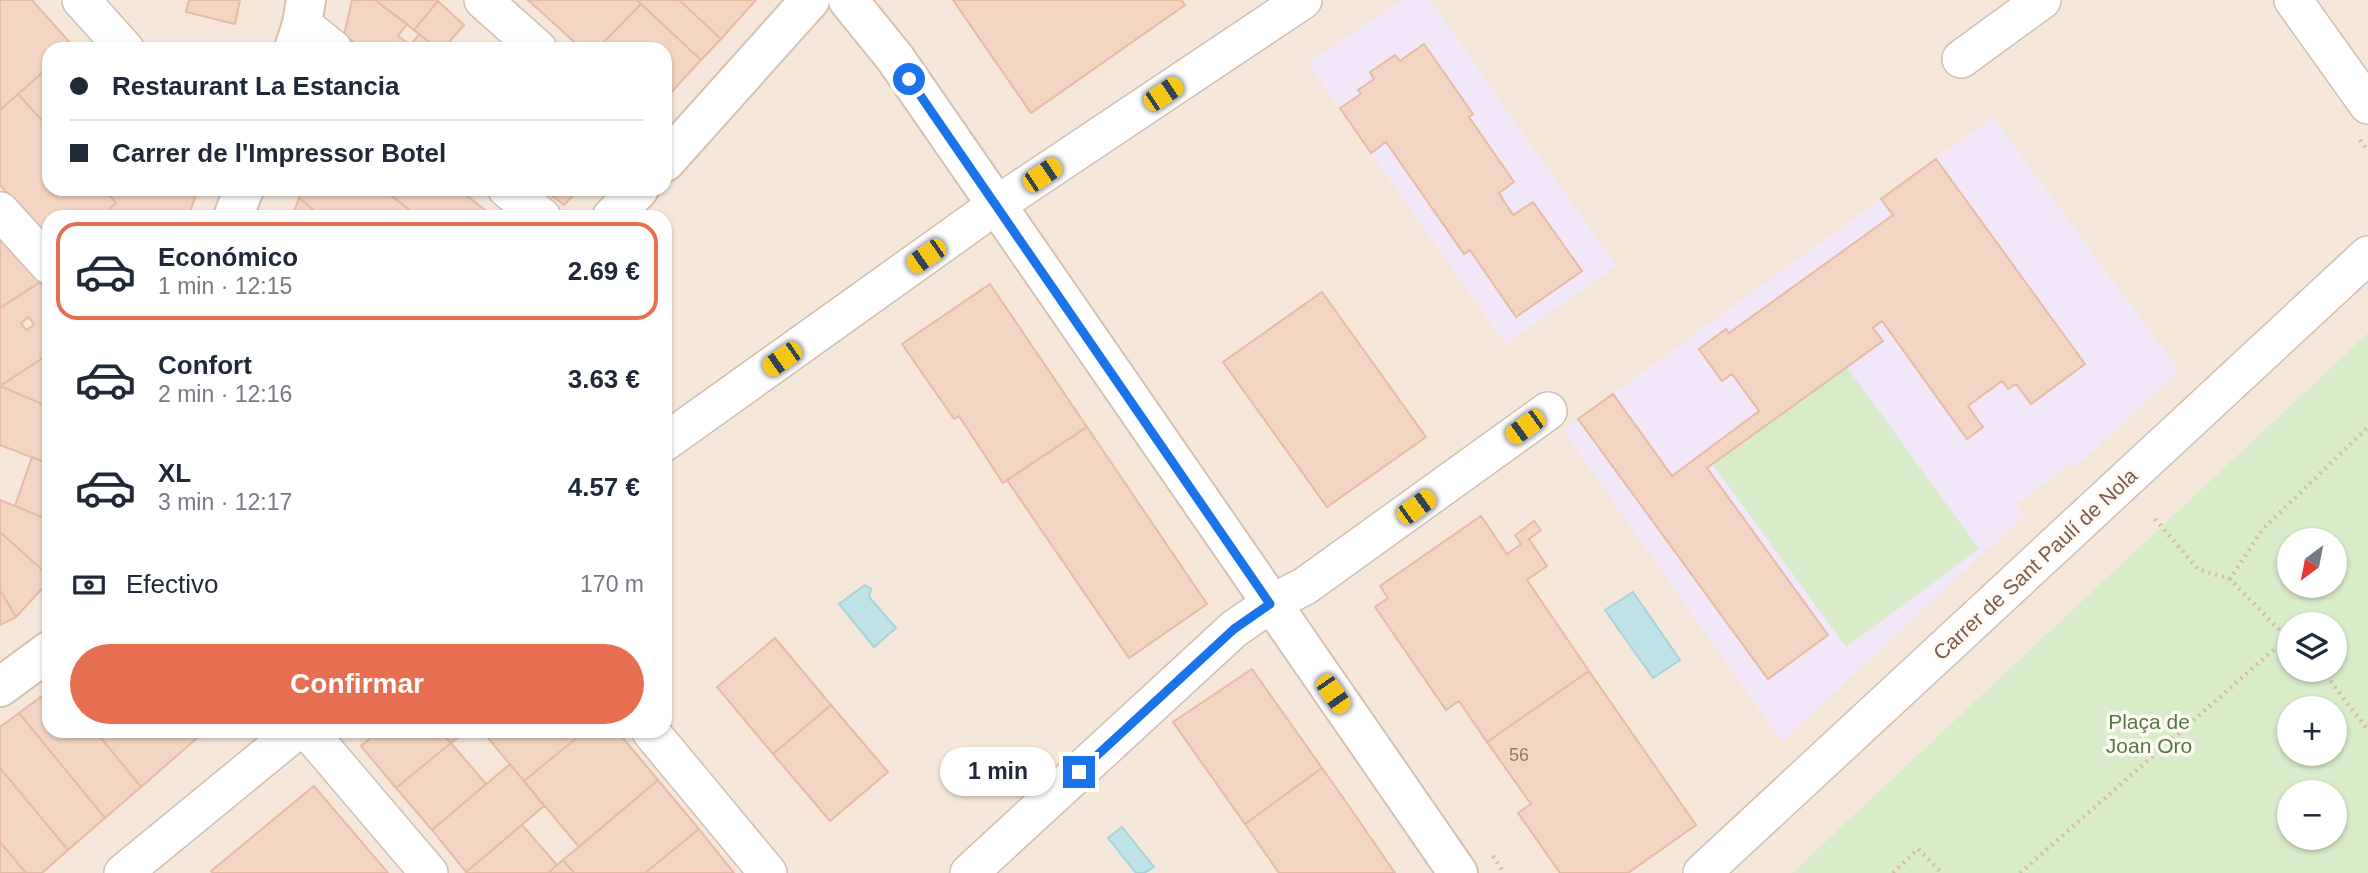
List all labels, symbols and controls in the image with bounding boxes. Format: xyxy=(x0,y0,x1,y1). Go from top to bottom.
route start xyxy=(893,63,925,95)
text: Restaurant La Estancia xyxy=(112,71,400,101)
car xyxy=(1140,74,1187,114)
text: Carrer de l'Impressor Botel xyxy=(112,138,446,168)
car xyxy=(1019,155,1066,195)
car xyxy=(903,235,950,277)
icon: car xyxy=(74,240,137,303)
text: Económico xyxy=(158,242,298,272)
text: 2.69 € xyxy=(568,256,640,286)
text: 1 min · 12:15 xyxy=(158,273,292,299)
car xyxy=(759,338,806,380)
icon: car xyxy=(74,348,137,411)
text: Confort xyxy=(158,350,252,380)
text: 3.63 € xyxy=(568,364,640,394)
text: 2 min · 12:16 xyxy=(158,381,292,407)
car xyxy=(1502,406,1549,448)
icon: car xyxy=(74,456,137,519)
text: XL xyxy=(158,458,191,488)
street label: Carrer de Sant Paulí de Nola xyxy=(1929,463,2142,664)
text: 4.57 € xyxy=(568,472,640,502)
car xyxy=(1393,486,1440,528)
text: 3 min · 12:17 xyxy=(158,489,292,515)
north arrow xyxy=(2277,528,2347,598)
map controls xyxy=(2277,528,2347,850)
icon: cash xyxy=(70,566,108,604)
text: Efectivo xyxy=(126,569,219,599)
text: 170 m xyxy=(580,571,644,597)
button: layers xyxy=(2277,612,2347,682)
button: Confirmar xyxy=(70,644,644,724)
car xyxy=(1313,671,1354,717)
button: + xyxy=(2277,696,2347,766)
park label: Plaça de Joan Oro xyxy=(2106,710,2192,757)
house number: 56 xyxy=(1509,745,1529,765)
callout: 1 min xyxy=(939,748,1054,796)
route end xyxy=(1063,756,1095,788)
text: 1 min xyxy=(968,758,1028,784)
button: − xyxy=(2277,780,2347,850)

